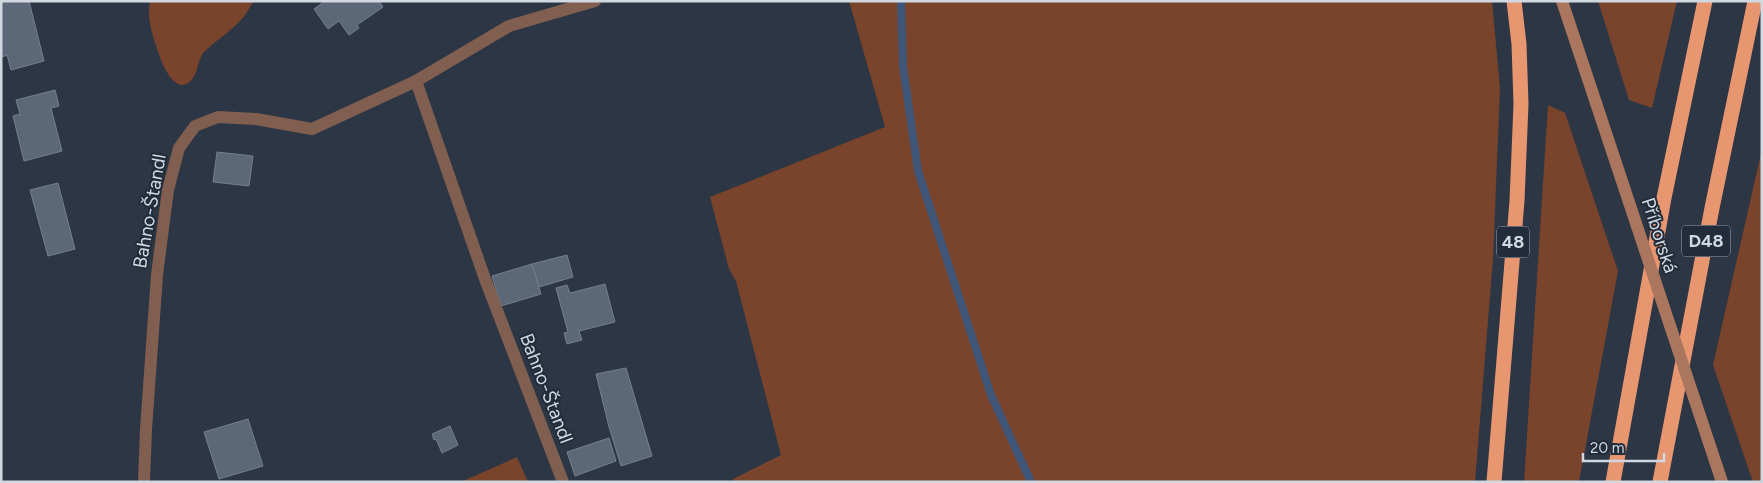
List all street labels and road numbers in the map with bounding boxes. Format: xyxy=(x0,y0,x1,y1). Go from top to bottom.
street label: Bahno-Štandl xyxy=(128,152,171,270)
street label: Příborská xyxy=(1637,195,1682,276)
road number: 48 xyxy=(1497,226,1529,258)
road number: D48 xyxy=(1682,226,1730,256)
street label: Bahno-Štandl xyxy=(515,330,578,446)

